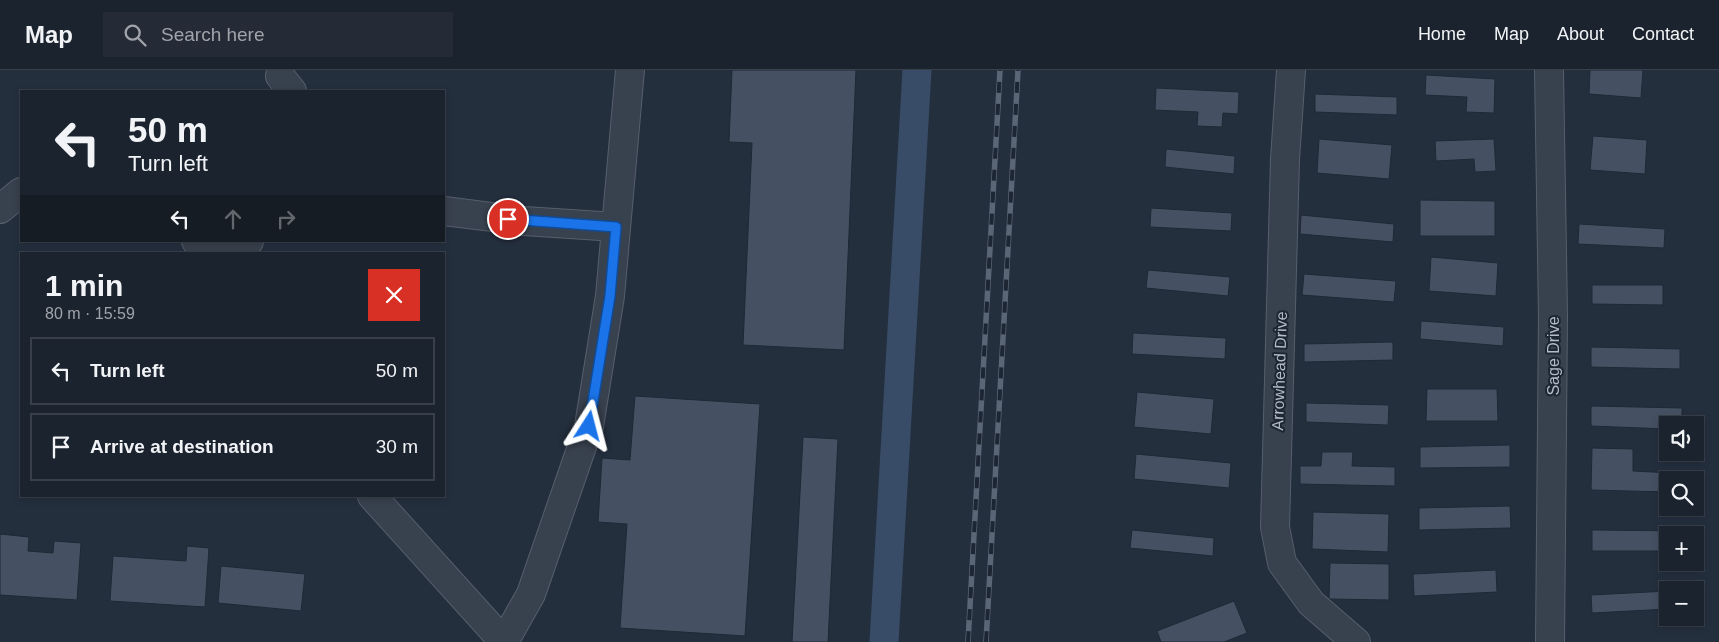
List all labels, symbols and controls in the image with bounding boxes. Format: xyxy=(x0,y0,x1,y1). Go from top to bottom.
search box xyxy=(103,12,453,57)
text: Map xyxy=(25,21,73,48)
icon: search xyxy=(121,21,149,49)
text: Search here xyxy=(161,24,265,45)
text: Home xyxy=(1418,24,1466,44)
text: Map xyxy=(1494,24,1529,44)
text: About xyxy=(1557,24,1604,44)
text: Contact xyxy=(1632,24,1694,44)
icon: left xyxy=(45,110,110,175)
text: 50 m xyxy=(128,110,208,149)
text: Turn left xyxy=(128,151,208,176)
pin xyxy=(487,198,529,240)
icon: left xyxy=(166,205,194,233)
icon: ahead xyxy=(219,205,247,233)
icon: right xyxy=(272,205,300,233)
icon: arrive xyxy=(494,205,522,233)
text: 1 min xyxy=(45,269,123,302)
button: close xyxy=(368,269,420,321)
text: 80 m · 15:59 xyxy=(45,305,135,322)
street label: Arrowhead Drive xyxy=(1269,311,1290,431)
street label: Sage Drive xyxy=(1545,316,1562,396)
icon: left xyxy=(47,357,75,385)
text: Turn left xyxy=(90,360,165,381)
text: 50 m xyxy=(376,360,418,381)
position arrow xyxy=(562,399,614,451)
map controls xyxy=(1659,416,1704,626)
button: sound xyxy=(1659,416,1704,461)
icon: arrive xyxy=(47,433,75,461)
text: Arrive at destination xyxy=(90,436,274,457)
text: 30 m xyxy=(376,436,418,457)
button: search xyxy=(1659,471,1704,516)
button: + xyxy=(1659,526,1704,571)
button: − xyxy=(1659,581,1704,626)

